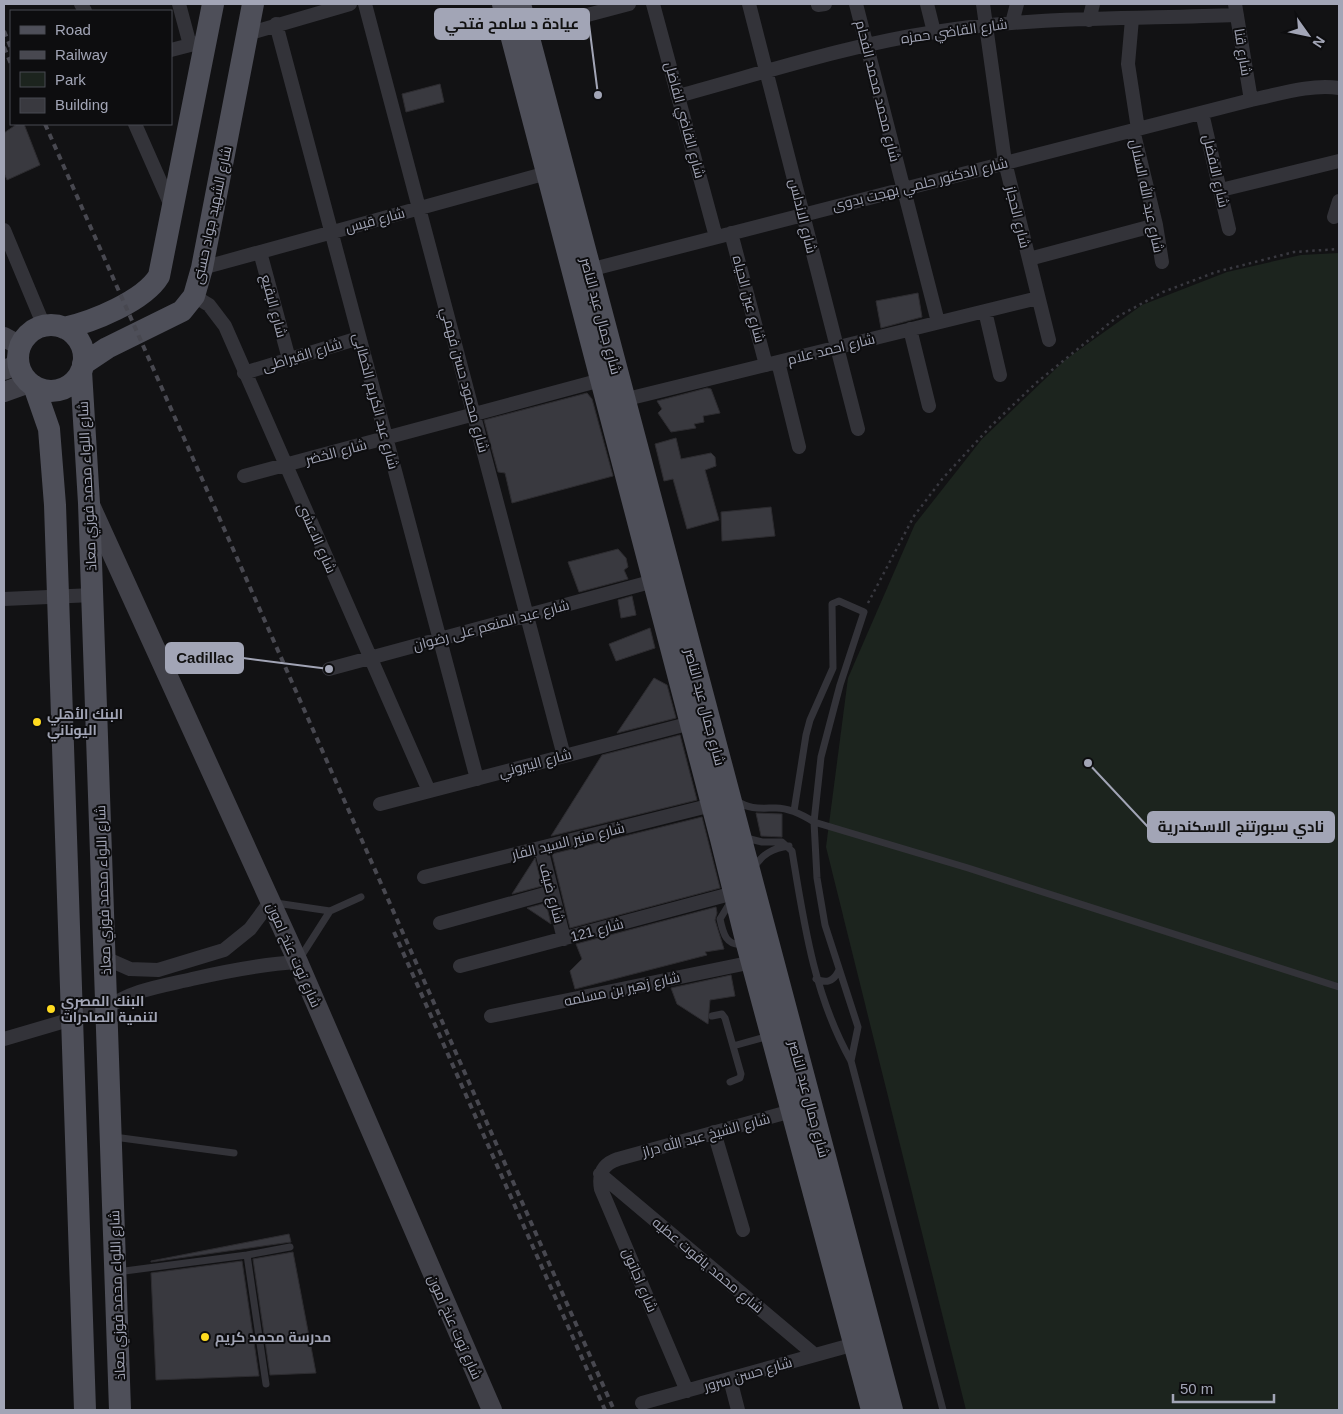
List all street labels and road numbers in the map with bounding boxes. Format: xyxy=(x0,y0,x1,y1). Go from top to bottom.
street label: شارع القاضي حمزه xyxy=(900,16,1009,49)
street label: شارع محمد محمد الفحام xyxy=(851,19,903,164)
street label: شارع قنا xyxy=(1230,27,1255,77)
street label: شارع القاضي الفاضل xyxy=(659,60,708,181)
street label: شارع الافضل xyxy=(1199,133,1232,209)
street label: شارع عبد الله السلال xyxy=(1126,138,1168,254)
street label: شارع الشهيد جواد حسنى xyxy=(190,144,235,286)
street label: شارع الدكتور حلمي بهجت بدوى xyxy=(830,154,1011,217)
street label: شارع الاندلس xyxy=(785,177,820,255)
street label: شارع الحجاز xyxy=(1001,183,1033,250)
street label: شارع قيس xyxy=(343,204,407,237)
street label: شارع عين الحياه xyxy=(729,254,768,345)
street label: شارع جمال عبد الناصر xyxy=(576,255,624,376)
street label: شارع البقيع xyxy=(257,273,290,340)
street label: شارع محمود حسن فهمي xyxy=(434,306,492,455)
street label: شارع احمد علام xyxy=(785,330,877,370)
street label: شارع عبد الكريم الخطابى xyxy=(348,331,402,471)
street label: شارع القيراطى xyxy=(260,335,344,376)
street label: شارع اللواء محمد فوزي معاذ xyxy=(75,400,103,571)
street label: شارع الخضر xyxy=(303,436,369,469)
street label: شارع الاعشى xyxy=(293,500,340,576)
street label: شارع عبد المنعم على رضوان xyxy=(411,596,571,656)
street label: شارع جمال عبد الناصر xyxy=(680,646,728,767)
street label: شارع البيروني xyxy=(497,746,574,784)
street label: شارع اللواء محمد فوزي معاذ xyxy=(92,805,118,975)
street label: شارع منير السيد الفار xyxy=(509,819,626,864)
street label: شارع ضيف xyxy=(535,861,568,925)
street label: شارع توت عنخ امون xyxy=(263,900,324,1010)
street label: شارع 121 xyxy=(569,915,626,946)
street label: شارع زهير بن مسلمه xyxy=(562,969,682,1010)
street label: شارع جمال عبد الناصر xyxy=(784,1038,832,1159)
street label: شارع الشيخ عبد الله دراز xyxy=(639,1109,772,1161)
street label: شارع اللواء محمد فوزي معاذ xyxy=(106,1210,132,1380)
street label: شارع محمد ياقوت عطيه xyxy=(649,1214,767,1317)
street label: شارع اجاتون xyxy=(618,1246,661,1315)
street label: شارع توت عنخ امون xyxy=(424,1272,485,1382)
street label: شارع حسن سرور xyxy=(701,1354,794,1395)

